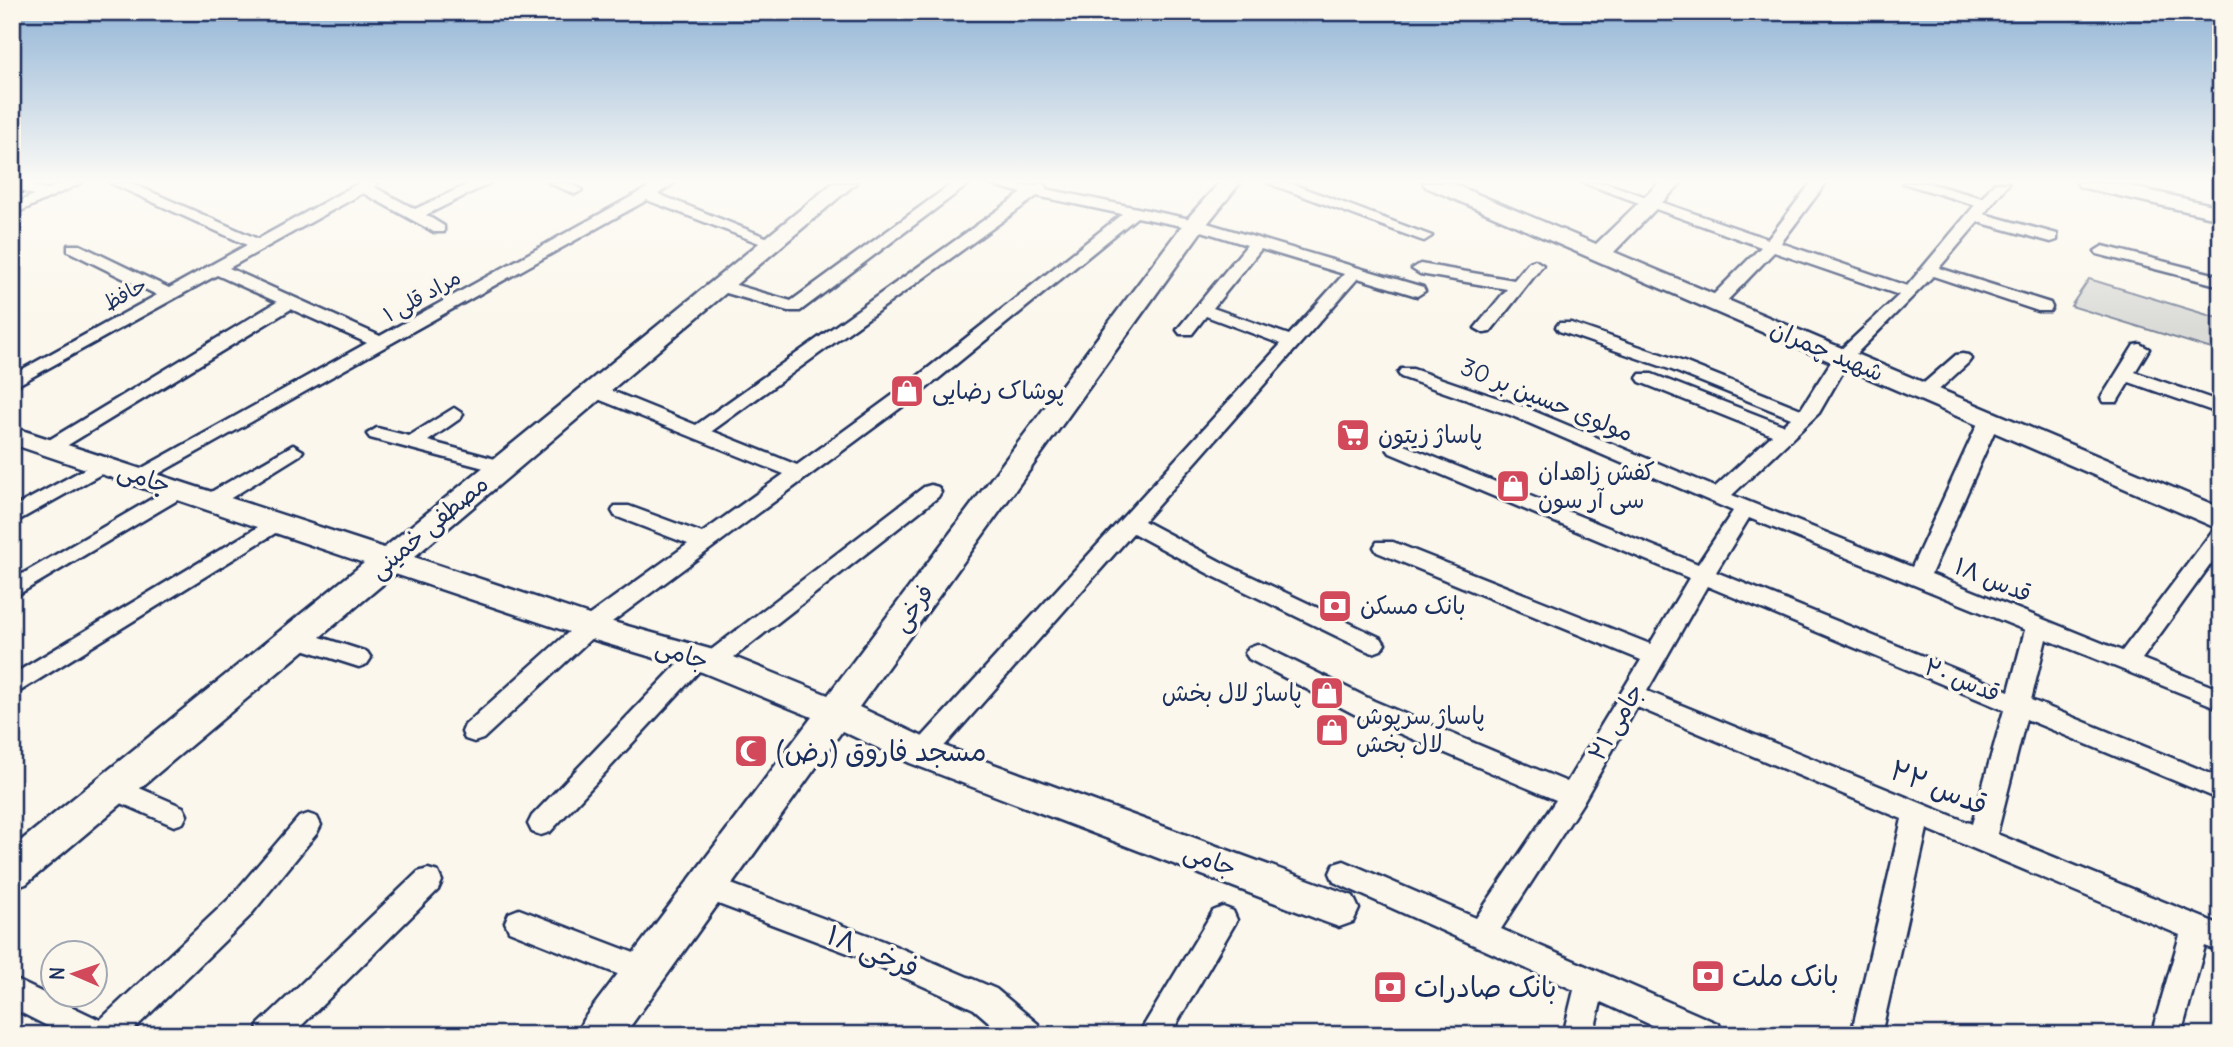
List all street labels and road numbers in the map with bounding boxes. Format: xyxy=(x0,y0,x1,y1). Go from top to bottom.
street label: مراد قلی ۱ xyxy=(378,263,466,329)
street label: حافظ xyxy=(98,271,151,317)
street label: شهید چمران xyxy=(1766,313,1889,388)
street label: مولوی حسین بر 30 xyxy=(1456,351,1638,448)
street label: جامی xyxy=(114,455,174,501)
street label: مصطفی خمینی xyxy=(363,468,495,585)
street label: قدس ۱۸ xyxy=(1950,550,2036,608)
street label: فرخی xyxy=(885,578,940,638)
street label: جامی xyxy=(652,631,712,676)
street label: قدس ۲۰ xyxy=(1920,650,2005,708)
street label: جامی ۲۱ xyxy=(1581,678,1650,766)
street label: قدس ۲۲ xyxy=(1885,751,1993,823)
street label: جامی xyxy=(1180,836,1241,883)
street label: فرخی ۱۸ xyxy=(821,916,925,986)

